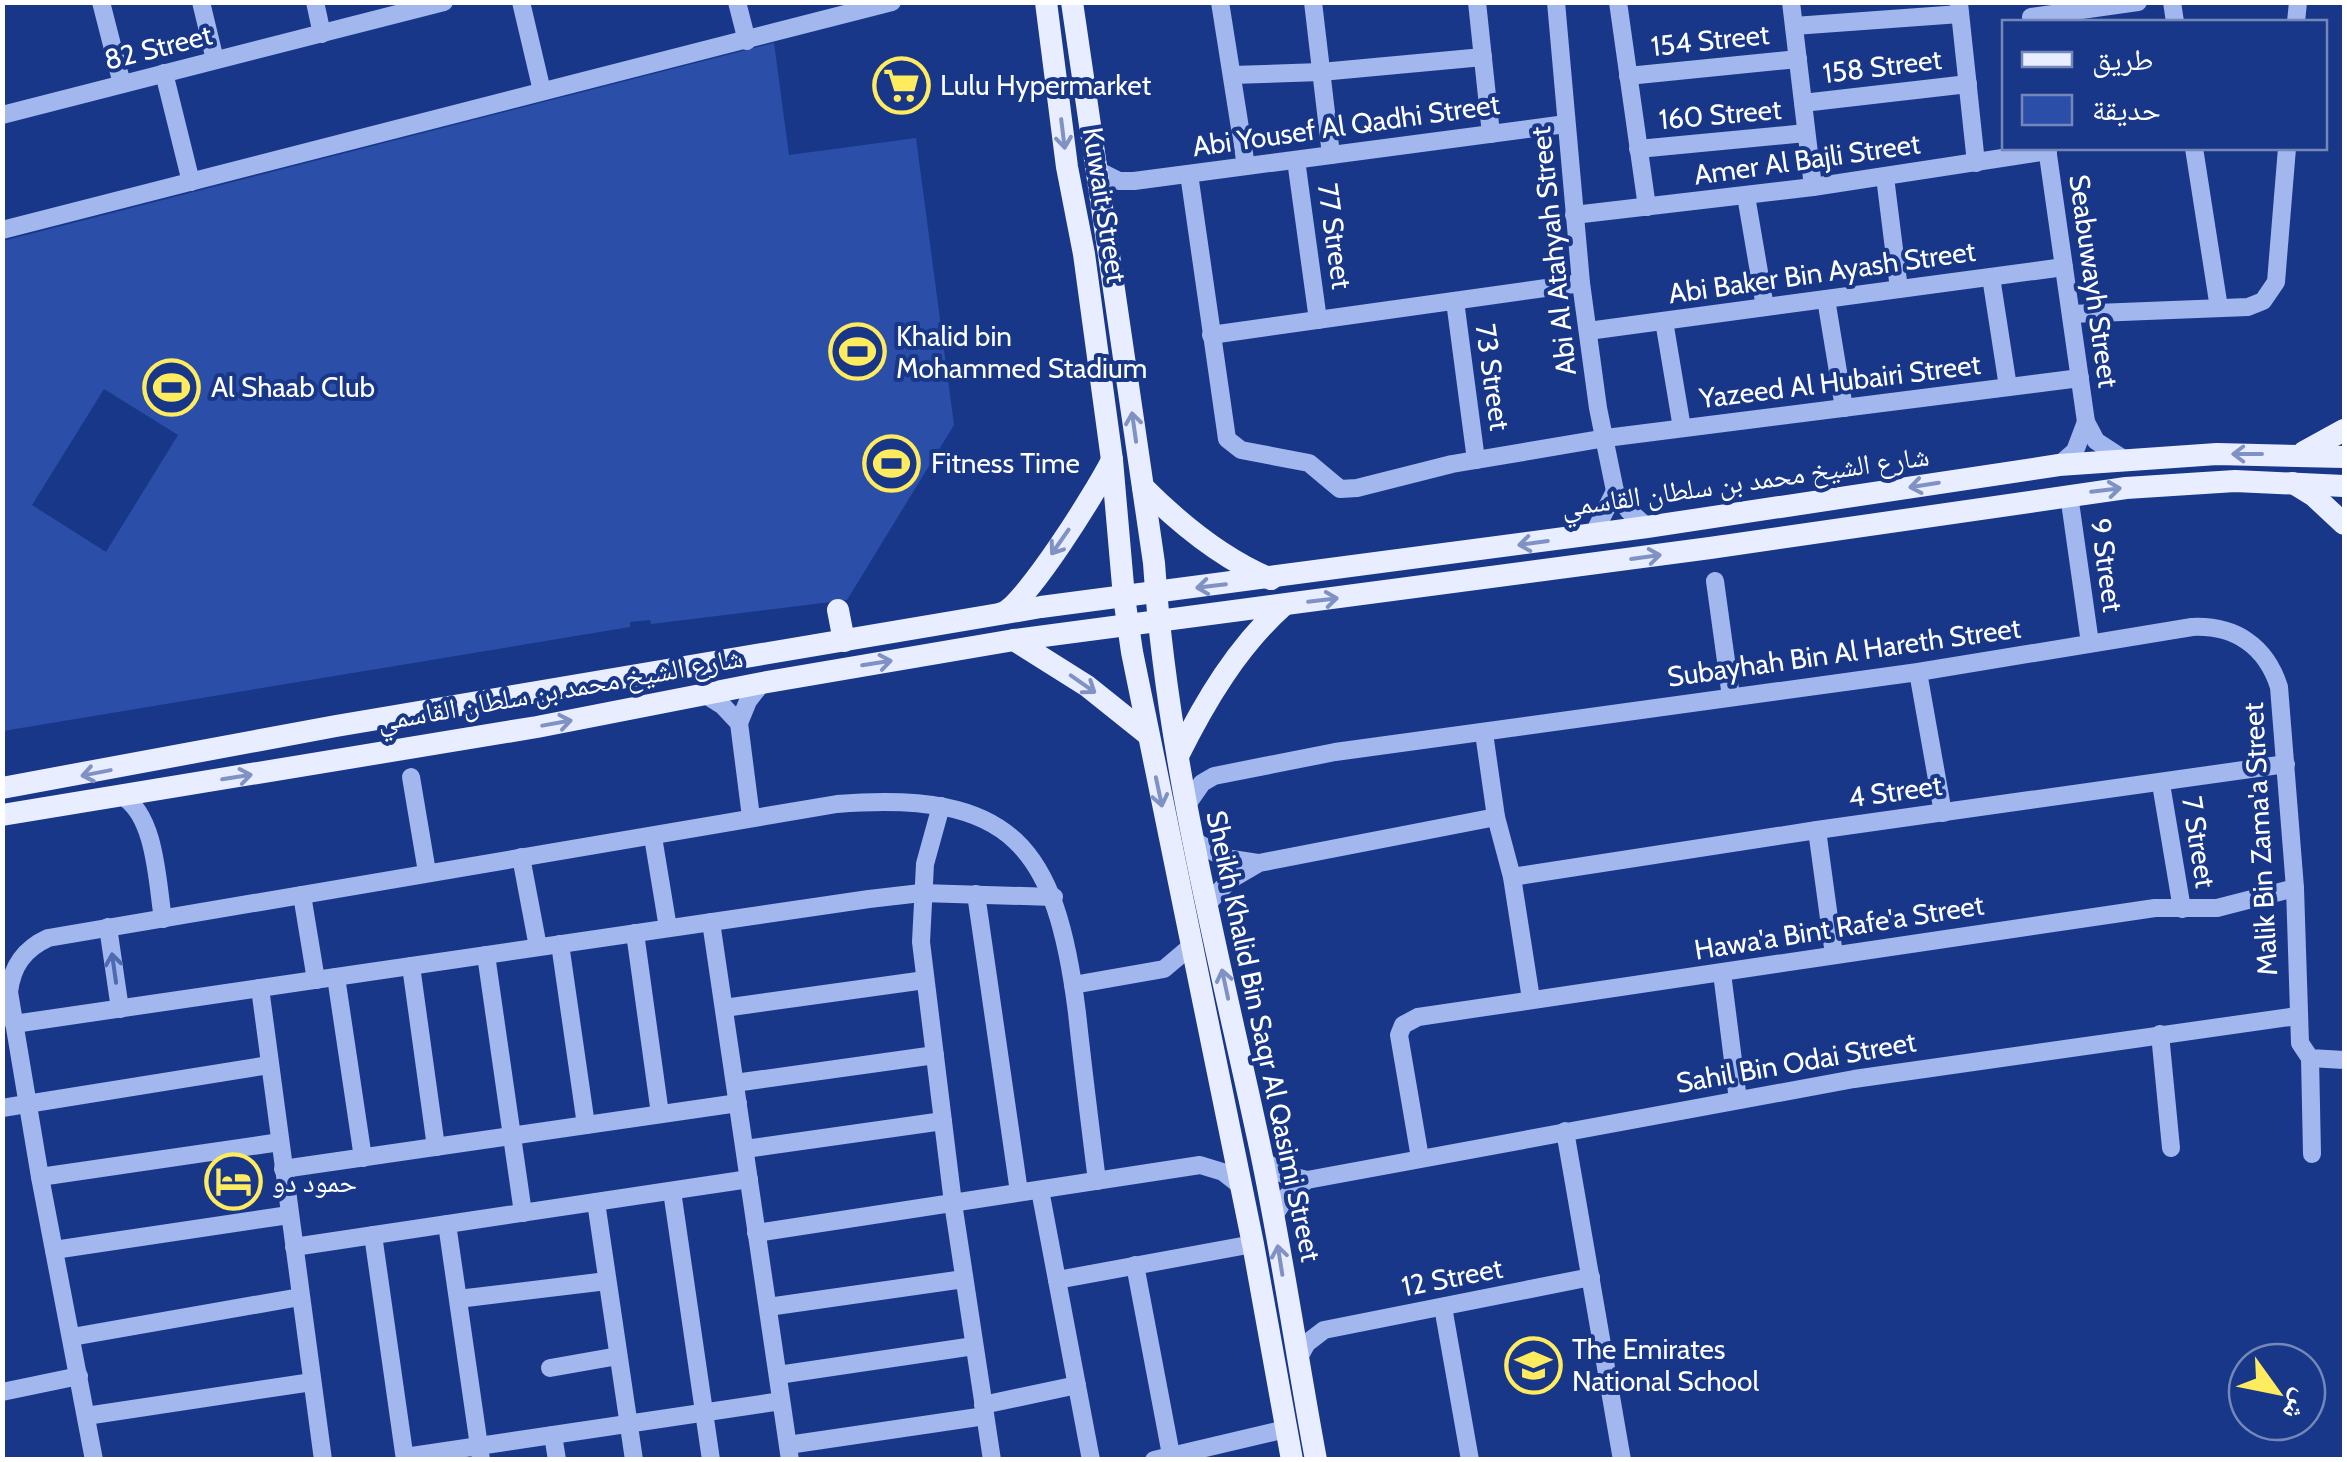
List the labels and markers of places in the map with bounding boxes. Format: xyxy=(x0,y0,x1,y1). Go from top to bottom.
supermarket icon: Lulu Hypermarket xyxy=(871,55,931,115)
place label: Lulu Hypermarket xyxy=(940,68,1151,102)
place label: Khalid bin Mohammed Stadium xyxy=(896,319,1147,385)
sports icon: Khalid bin Mohammed Stadium xyxy=(827,322,887,382)
sports icon: Al Shaab Club xyxy=(142,357,202,417)
place label: Al Shaab Club xyxy=(211,370,375,404)
sports icon: Fitness Time xyxy=(862,433,922,493)
place label: Fitness Time xyxy=(931,446,1080,480)
hotel icon: حمود دو xyxy=(203,1152,263,1212)
place label: حمود دو xyxy=(272,1165,357,1199)
place label: The Emirates National School xyxy=(1572,1332,1759,1398)
school or university icon: The Emirates National School xyxy=(1503,1335,1563,1395)

